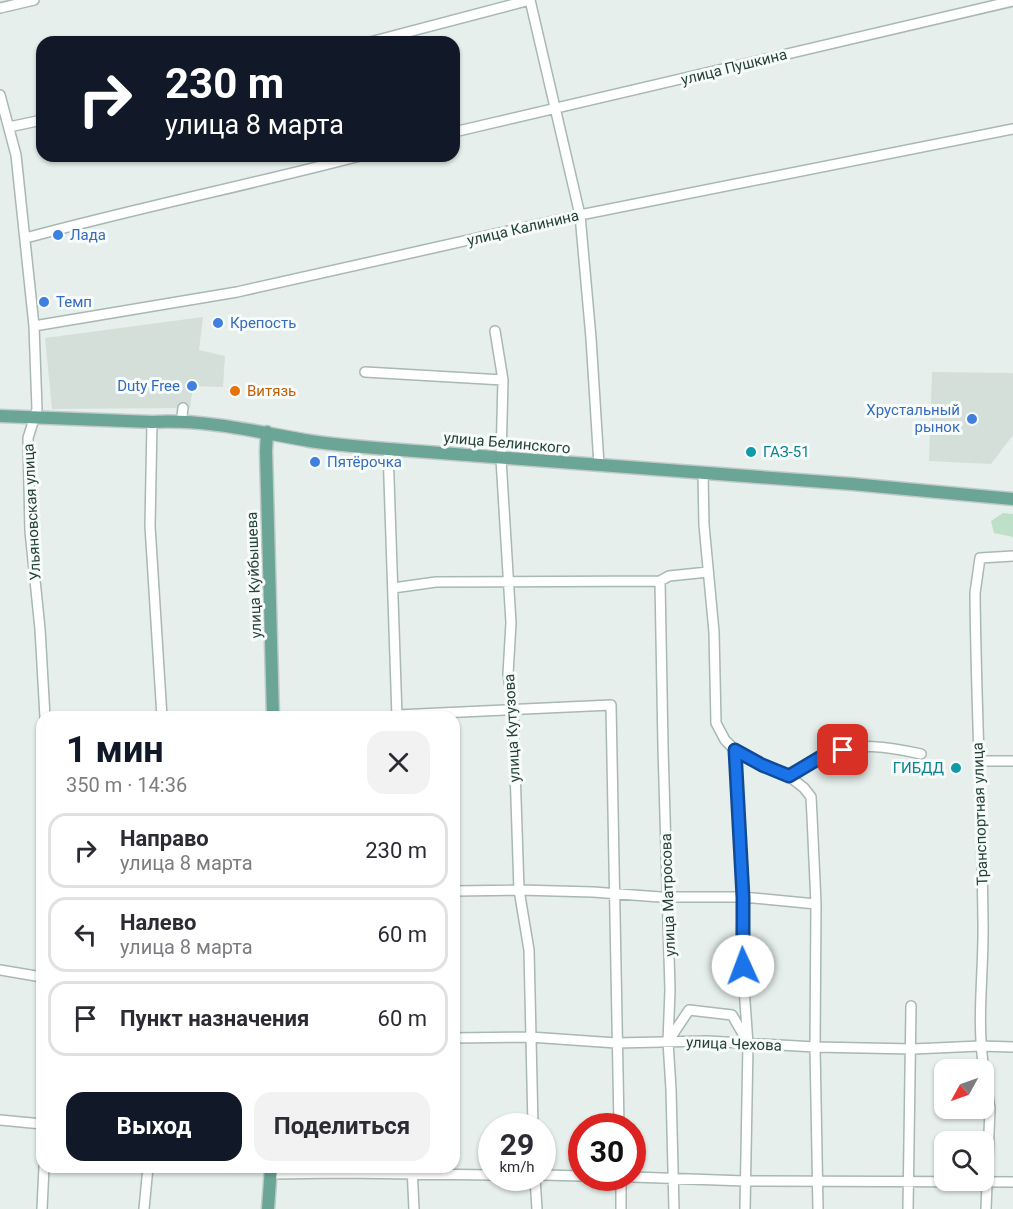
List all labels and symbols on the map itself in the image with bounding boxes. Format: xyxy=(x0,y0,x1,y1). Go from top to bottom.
street label: улица Пушкина xyxy=(679,45,789,89)
street label: улица Калинина xyxy=(465,206,581,250)
place label: Лада xyxy=(70,226,106,244)
marker: Лада xyxy=(51,228,65,242)
place label: Темп xyxy=(56,293,92,311)
marker: Темп xyxy=(37,295,51,309)
place label: Крепость xyxy=(230,314,296,332)
marker: Крепость xyxy=(211,316,225,330)
place label: Duty Free xyxy=(117,377,180,395)
marker: Duty Free xyxy=(185,379,199,393)
place label: Витязь xyxy=(247,382,296,400)
marker: Витязь xyxy=(228,384,242,398)
place label: Хрустальный рынок xyxy=(866,401,960,436)
marker: Хрустальный рынок xyxy=(965,412,979,426)
street label: улица Белинского xyxy=(443,428,571,458)
street label: Ульяновская улица xyxy=(19,443,45,581)
place label: ГАЗ-51 xyxy=(763,443,810,461)
marker: ГАЗ-51 xyxy=(744,445,758,459)
place label: Пятёрочка xyxy=(327,453,402,471)
marker: Пятёрочка xyxy=(308,455,322,469)
street label: улица Куйбышева xyxy=(243,511,265,639)
street label: улица Кутузова xyxy=(500,673,524,783)
pin xyxy=(817,724,868,775)
street label: Транспортная улица xyxy=(969,742,991,886)
place label: ГИБДД xyxy=(893,759,944,777)
marker: ГИБДД xyxy=(949,761,963,775)
street label: улица Матросова xyxy=(657,833,679,957)
position arrow xyxy=(711,934,775,998)
street label: улица Чехова xyxy=(686,1033,782,1055)
north arrow xyxy=(934,1059,994,1119)
speed limit sign: 30 xyxy=(568,1113,646,1191)

